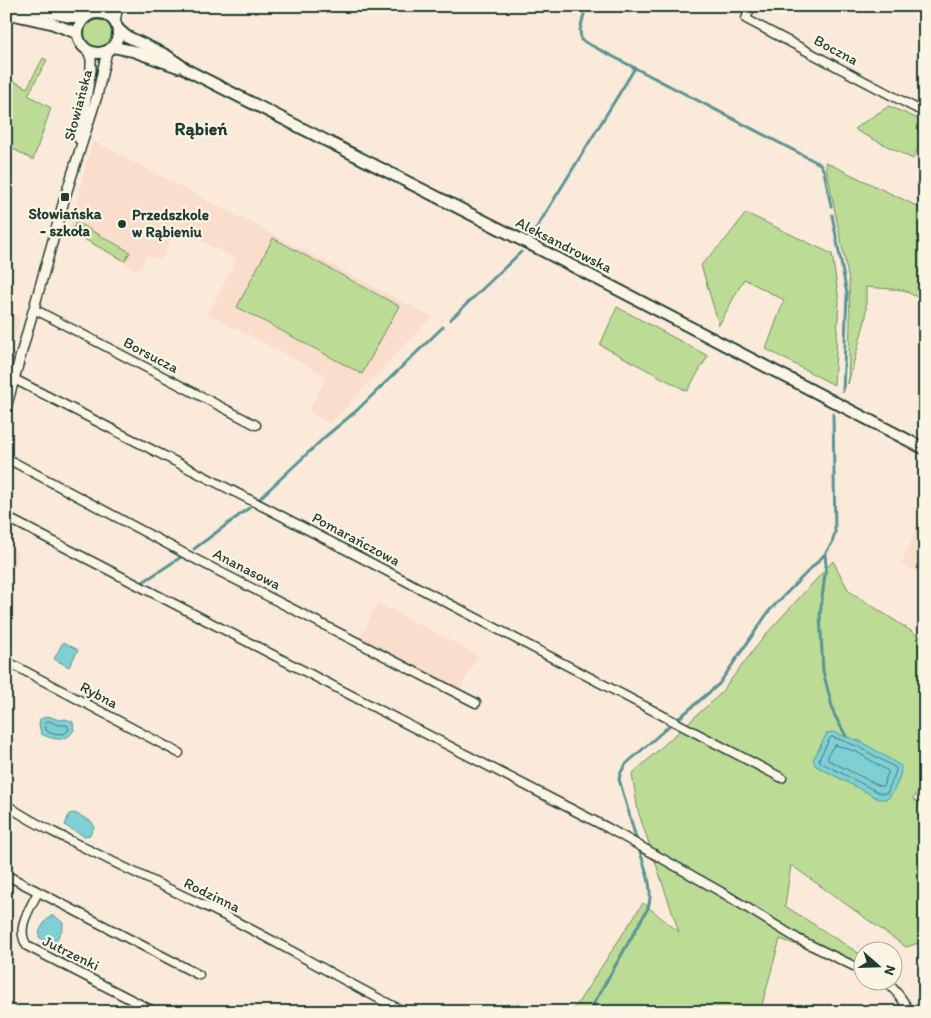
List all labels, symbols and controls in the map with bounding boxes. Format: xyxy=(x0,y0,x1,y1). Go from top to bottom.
street label: Boczna xyxy=(811,31,862,69)
street label: Słowiańska xyxy=(60,67,96,143)
district label: Rąbień xyxy=(175,118,228,140)
marker: Słowiańska - szkoła xyxy=(59,191,71,203)
place label: Słowiańska - szkoła xyxy=(29,205,102,240)
place label: Przedszkole w Rąbieniu xyxy=(132,206,209,242)
street label: Aleksandrowska xyxy=(513,213,615,277)
marker: Przedszkole w Rąbieniu xyxy=(116,218,128,230)
street label: Borsucza xyxy=(120,333,182,377)
street label: Pomarańczowa xyxy=(309,508,404,570)
street label: Ananasowa xyxy=(210,544,284,594)
street label: Rybna xyxy=(77,678,121,712)
street label: Rodzinna xyxy=(181,874,243,916)
street label: Jutrzenki xyxy=(40,932,102,974)
north arrow xyxy=(854,940,904,990)
text: N xyxy=(880,963,899,978)

